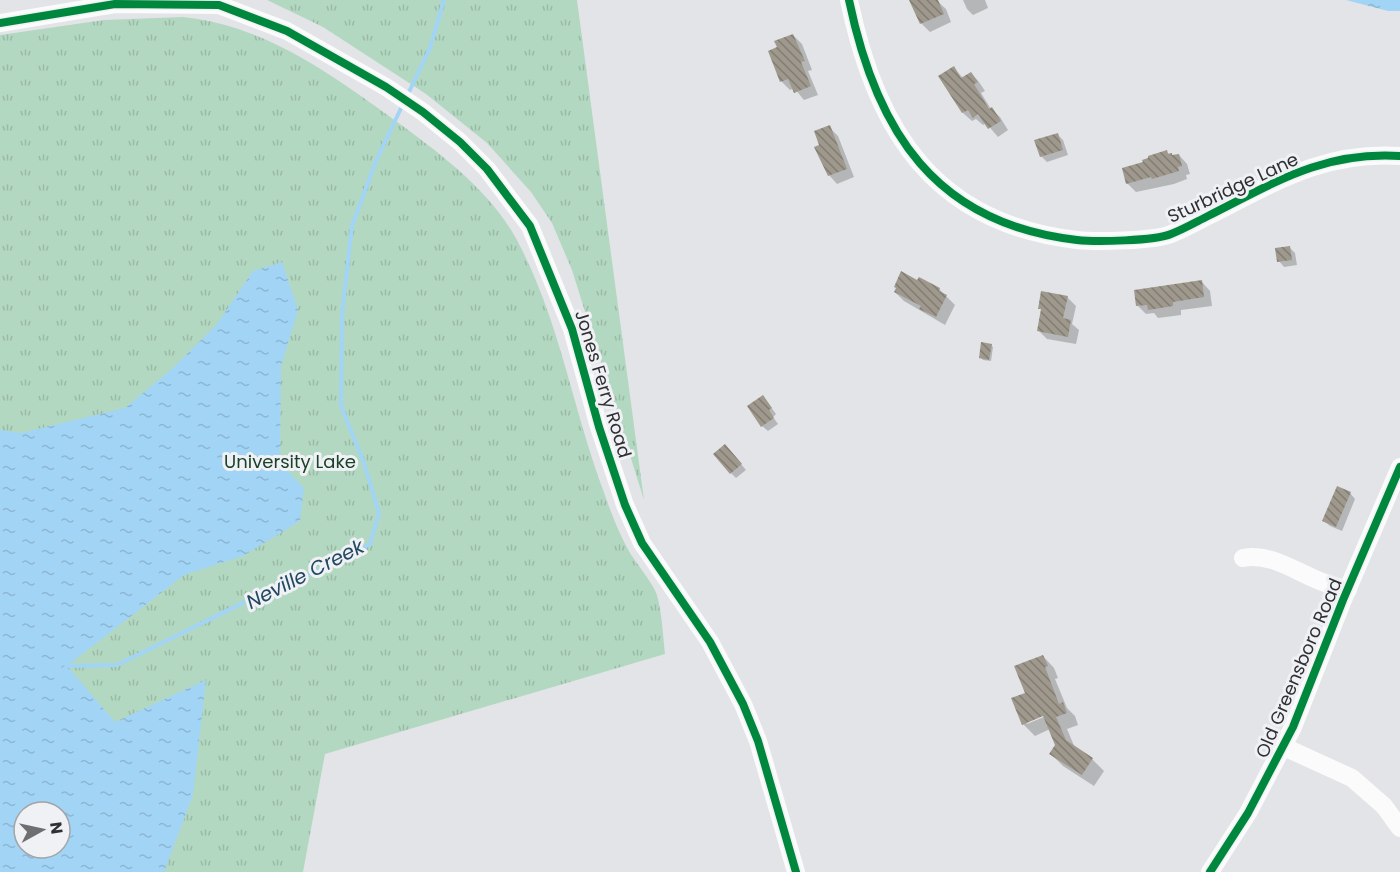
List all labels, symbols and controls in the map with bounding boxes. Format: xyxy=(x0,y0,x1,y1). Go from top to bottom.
street label: Sturbridge Lane xyxy=(1163,146,1302,229)
street label: Jones Ferry Road xyxy=(569,307,638,461)
park label: University Lake xyxy=(224,449,356,474)
water label: Neville Creek xyxy=(241,532,370,616)
street label: Old Greensboro Road xyxy=(1249,574,1348,762)
north arrow xyxy=(12,800,72,860)
text: N xyxy=(44,820,69,836)

